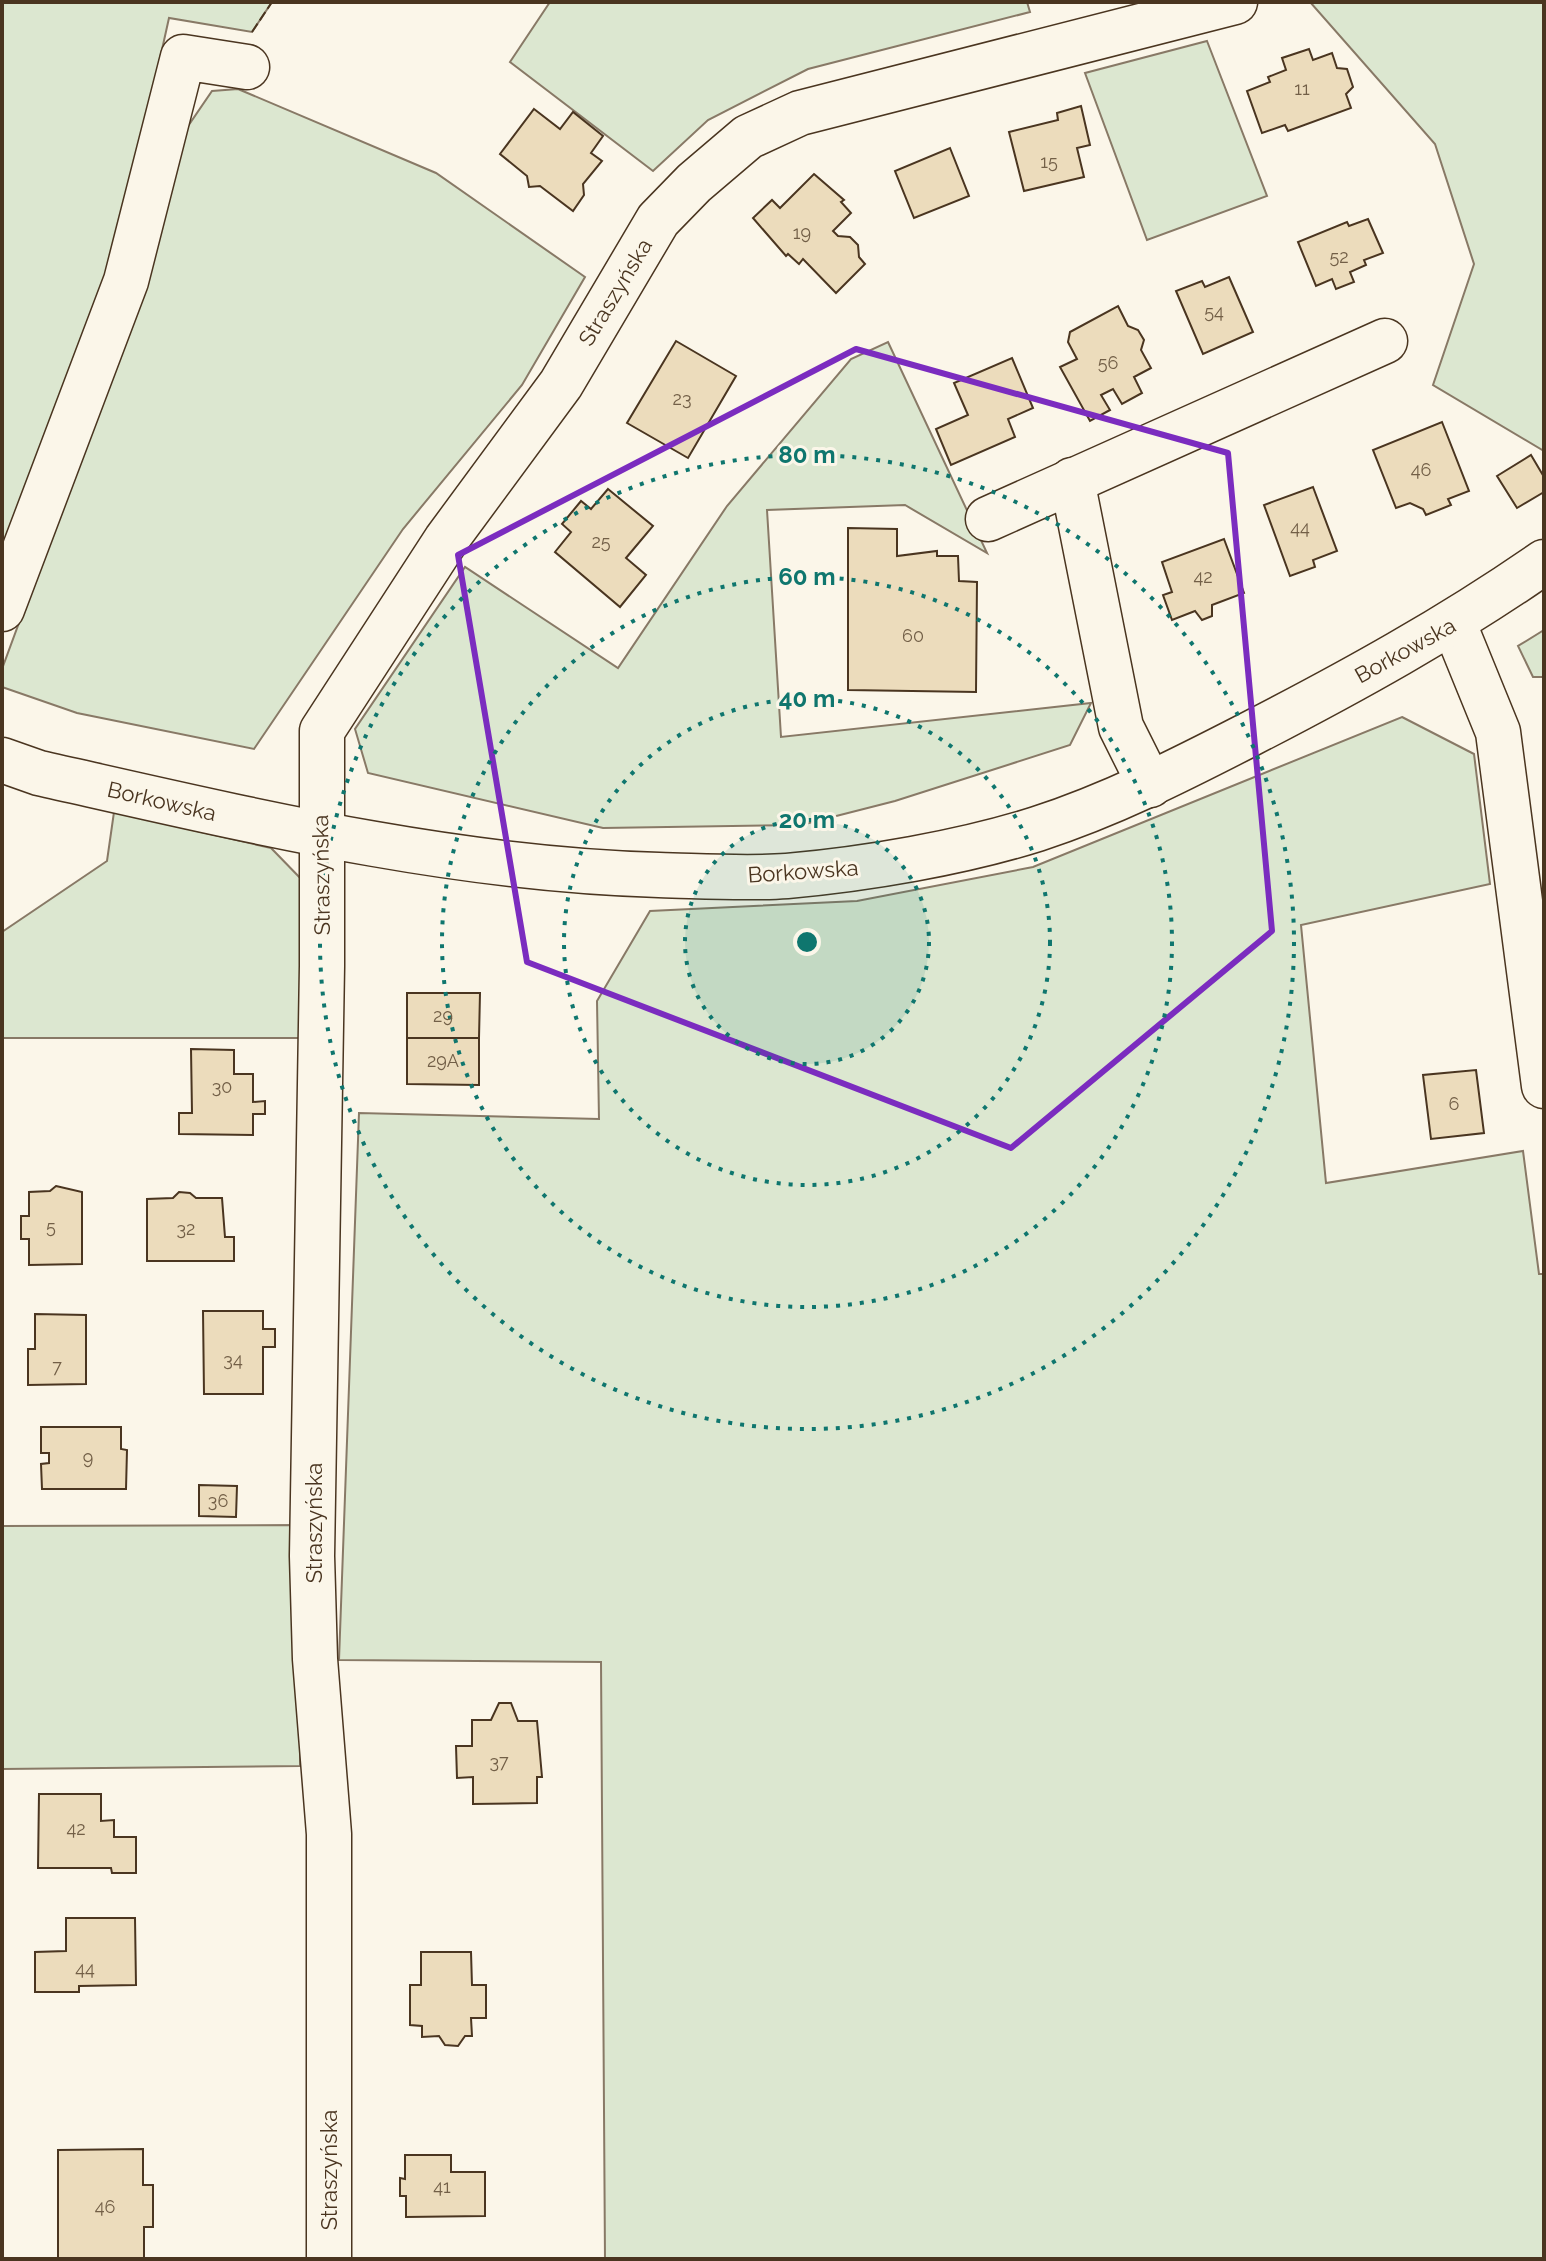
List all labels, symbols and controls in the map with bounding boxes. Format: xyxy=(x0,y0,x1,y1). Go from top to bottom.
house number: 11 xyxy=(1294,78,1310,99)
house number: 15 xyxy=(1040,151,1058,172)
house number: 19 xyxy=(793,222,811,243)
street label: Straszyńska xyxy=(573,234,657,350)
house number: 52 xyxy=(1329,246,1349,267)
house number: 54 xyxy=(1204,301,1224,322)
house number: 56 xyxy=(1098,352,1118,373)
house number: 23 xyxy=(673,388,692,409)
text: 80 m xyxy=(778,440,836,469)
house number: 46 xyxy=(1411,459,1431,480)
house number: 44 xyxy=(1290,517,1310,538)
house number: 25 xyxy=(591,531,611,552)
text: 60 m xyxy=(778,562,836,591)
house number: 42 xyxy=(1193,566,1213,587)
street label: Borkowska xyxy=(1350,612,1460,688)
house number: 60 xyxy=(902,625,924,646)
text: 40 m xyxy=(779,684,835,713)
street label: Borkowska xyxy=(105,776,219,826)
text: 20 m xyxy=(779,805,835,834)
street label: Straszyńska xyxy=(307,814,335,936)
street label: Borkowska xyxy=(747,854,859,888)
centre of rings xyxy=(793,928,821,956)
house number: 29 xyxy=(433,1005,453,1026)
house number: 29A xyxy=(427,1050,459,1071)
house number: 30 xyxy=(212,1076,232,1097)
house number: 6 xyxy=(1449,1093,1460,1114)
house number: 5 xyxy=(46,1216,56,1237)
house number: 32 xyxy=(177,1218,196,1239)
house number: 34 xyxy=(223,1349,243,1370)
house number: 7 xyxy=(52,1356,62,1377)
house number: 9 xyxy=(83,1447,93,1468)
street label: Straszyńska xyxy=(301,1463,327,1583)
house number: 36 xyxy=(208,1490,228,1511)
house number: 37 xyxy=(489,1751,509,1772)
house number: 42 xyxy=(66,1818,86,1839)
house number: 44 xyxy=(75,1958,95,1979)
street label: Straszyńska xyxy=(316,2110,342,2230)
house number: 41 xyxy=(433,2176,451,2197)
house number: 46 xyxy=(95,2196,115,2217)

